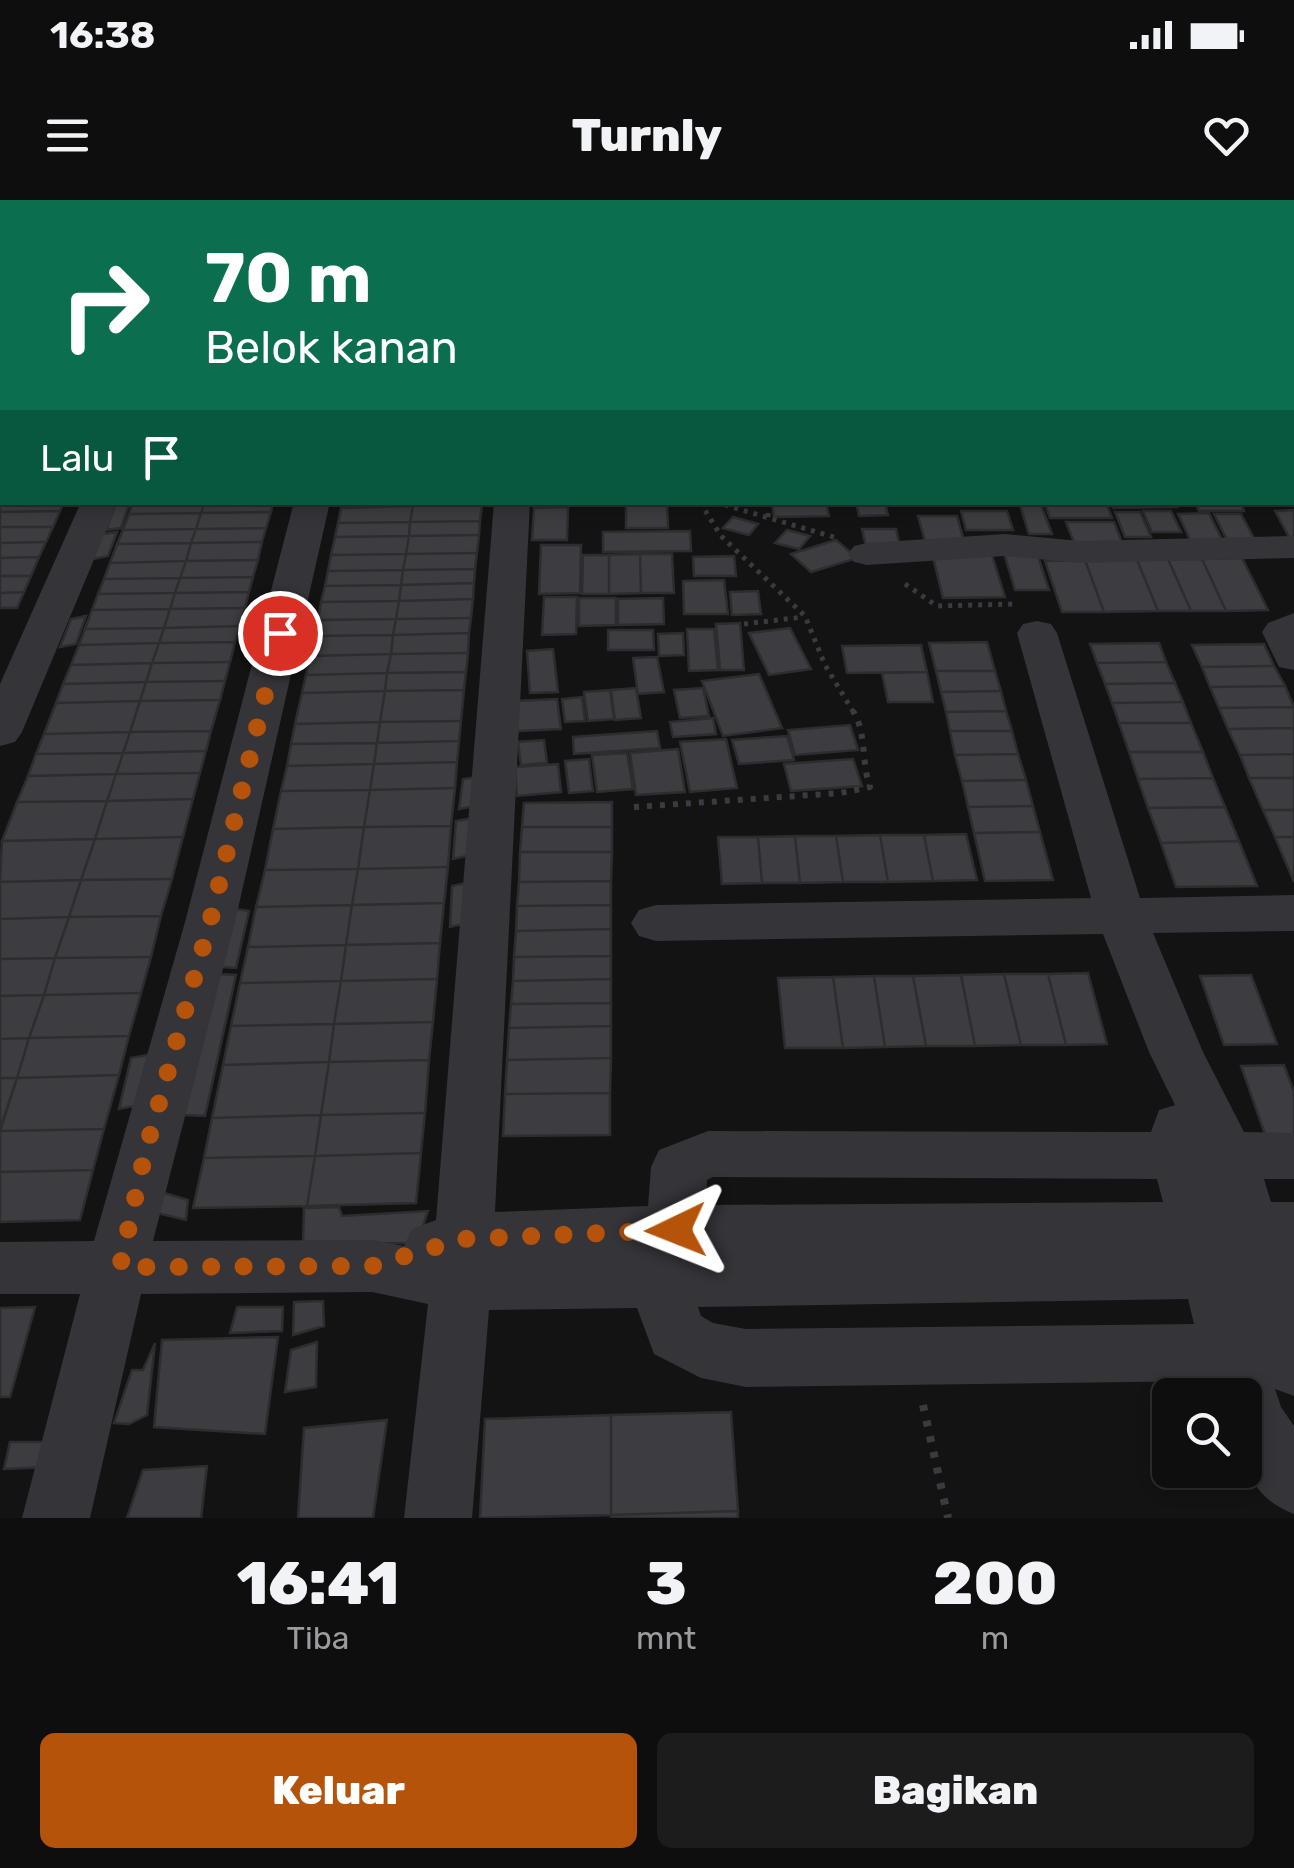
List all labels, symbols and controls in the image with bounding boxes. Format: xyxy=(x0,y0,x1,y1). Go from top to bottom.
text: 16:38 xyxy=(50,12,156,58)
icon: menu xyxy=(40,108,95,163)
icon: heart xyxy=(1199,108,1254,163)
text: Turnly xyxy=(572,109,722,162)
text: 70 m xyxy=(205,237,372,320)
icon: right xyxy=(40,240,170,370)
text: Belok kanan xyxy=(205,321,458,374)
icon: arrive xyxy=(134,430,189,485)
text: Lalu xyxy=(40,435,114,481)
pin xyxy=(238,591,323,676)
icon: arrive xyxy=(253,606,308,661)
position arrow xyxy=(624,1178,728,1282)
map controls xyxy=(1152,1378,1262,1488)
button: search xyxy=(1152,1378,1262,1488)
text: 16:41 xyxy=(237,1548,399,1619)
text: 3 xyxy=(646,1548,687,1619)
text: 200 xyxy=(933,1548,1057,1619)
text: Tiba xyxy=(287,1619,349,1657)
text: mnt xyxy=(636,1619,696,1657)
text: m xyxy=(981,1619,1009,1657)
button: Keluar xyxy=(40,1733,637,1848)
button: Bagikan xyxy=(657,1733,1254,1848)

